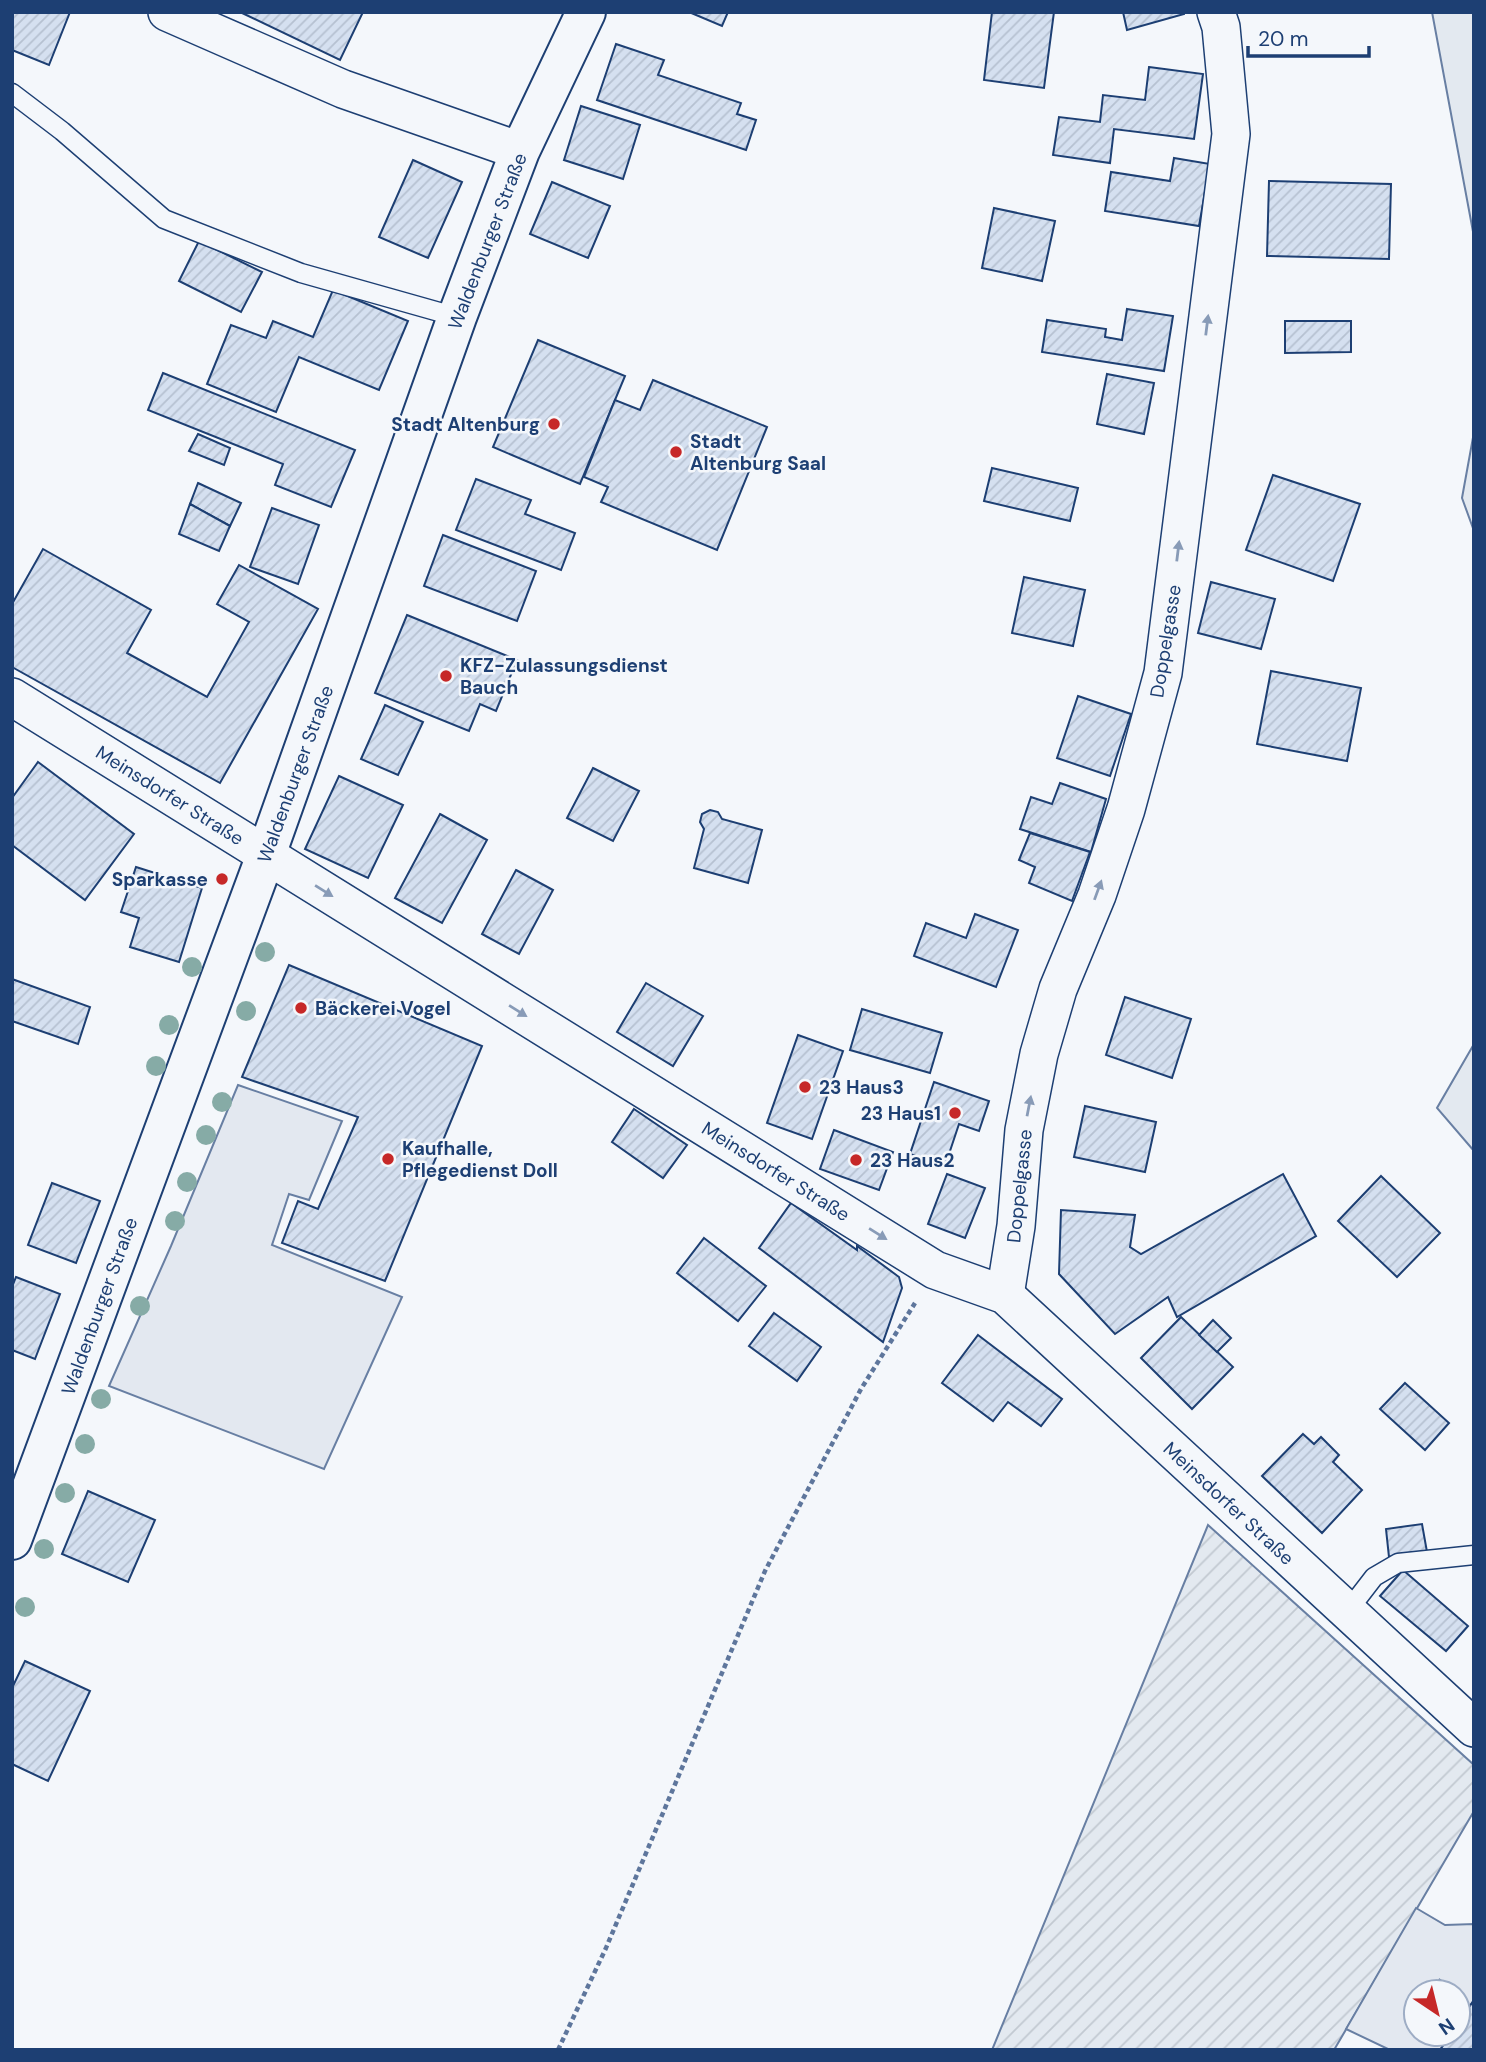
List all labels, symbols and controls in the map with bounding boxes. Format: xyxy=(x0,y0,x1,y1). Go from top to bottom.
scale bar xyxy=(1248,14,1369,58)
text: 20 m xyxy=(1258,25,1309,53)
street label: Waldenburger Straße xyxy=(442,149,533,333)
one-way arrow xyxy=(1201,314,1212,336)
place label: Stadt Altenburg xyxy=(391,412,540,437)
marker: Stadt Altenburg xyxy=(546,416,562,432)
place label: Stadt Altenburg Saal xyxy=(690,429,826,476)
marker: Stadt Altenburg Saal xyxy=(668,444,684,460)
one-way arrow xyxy=(1173,540,1184,562)
street label: Doppelgasse xyxy=(1144,583,1187,699)
place label: KFZ-Zulassungsdienst Bauch xyxy=(460,653,668,700)
marker: KFZ-Zulassungsdienst Bauch xyxy=(438,668,454,684)
street label: Waldenburger Straße xyxy=(252,682,339,866)
street label: Meinsdorfer Straße xyxy=(91,740,248,851)
place label: Sparkasse xyxy=(112,867,208,892)
marker: Sparkasse xyxy=(214,871,230,887)
one-way arrow xyxy=(1093,880,1104,901)
one-way arrow xyxy=(315,885,334,898)
place label: Bäckerei Vogel xyxy=(315,996,451,1021)
marker: Bäckerei Vogel xyxy=(293,1000,309,1016)
one-way arrow xyxy=(508,1005,527,1018)
place label: 23 Haus3 xyxy=(819,1075,904,1100)
marker: 23 Haus3 xyxy=(797,1079,813,1095)
one-way arrow xyxy=(1024,1095,1035,1117)
place label: 23 Haus1 xyxy=(861,1101,941,1126)
marker: 23 Haus1 xyxy=(947,1105,963,1121)
street label: Meinsdorfer Straße xyxy=(697,1116,854,1227)
street label: Doppelgasse xyxy=(1001,1128,1038,1244)
place label: Kaufhalle, Pflegedienst Doll xyxy=(402,1136,558,1183)
place label: 23 Haus2 xyxy=(870,1148,954,1173)
marker: Kaufhalle, Pflegedienst Doll xyxy=(380,1151,396,1167)
marker: 23 Haus2 xyxy=(848,1152,864,1168)
street label: Waldenburger Straße xyxy=(56,1214,143,1398)
one-way arrow xyxy=(868,1228,887,1241)
street label: Meinsdorfer Straße xyxy=(1158,1436,1299,1570)
north arrow xyxy=(1402,1978,1472,2048)
text: N xyxy=(1434,2012,1459,2041)

